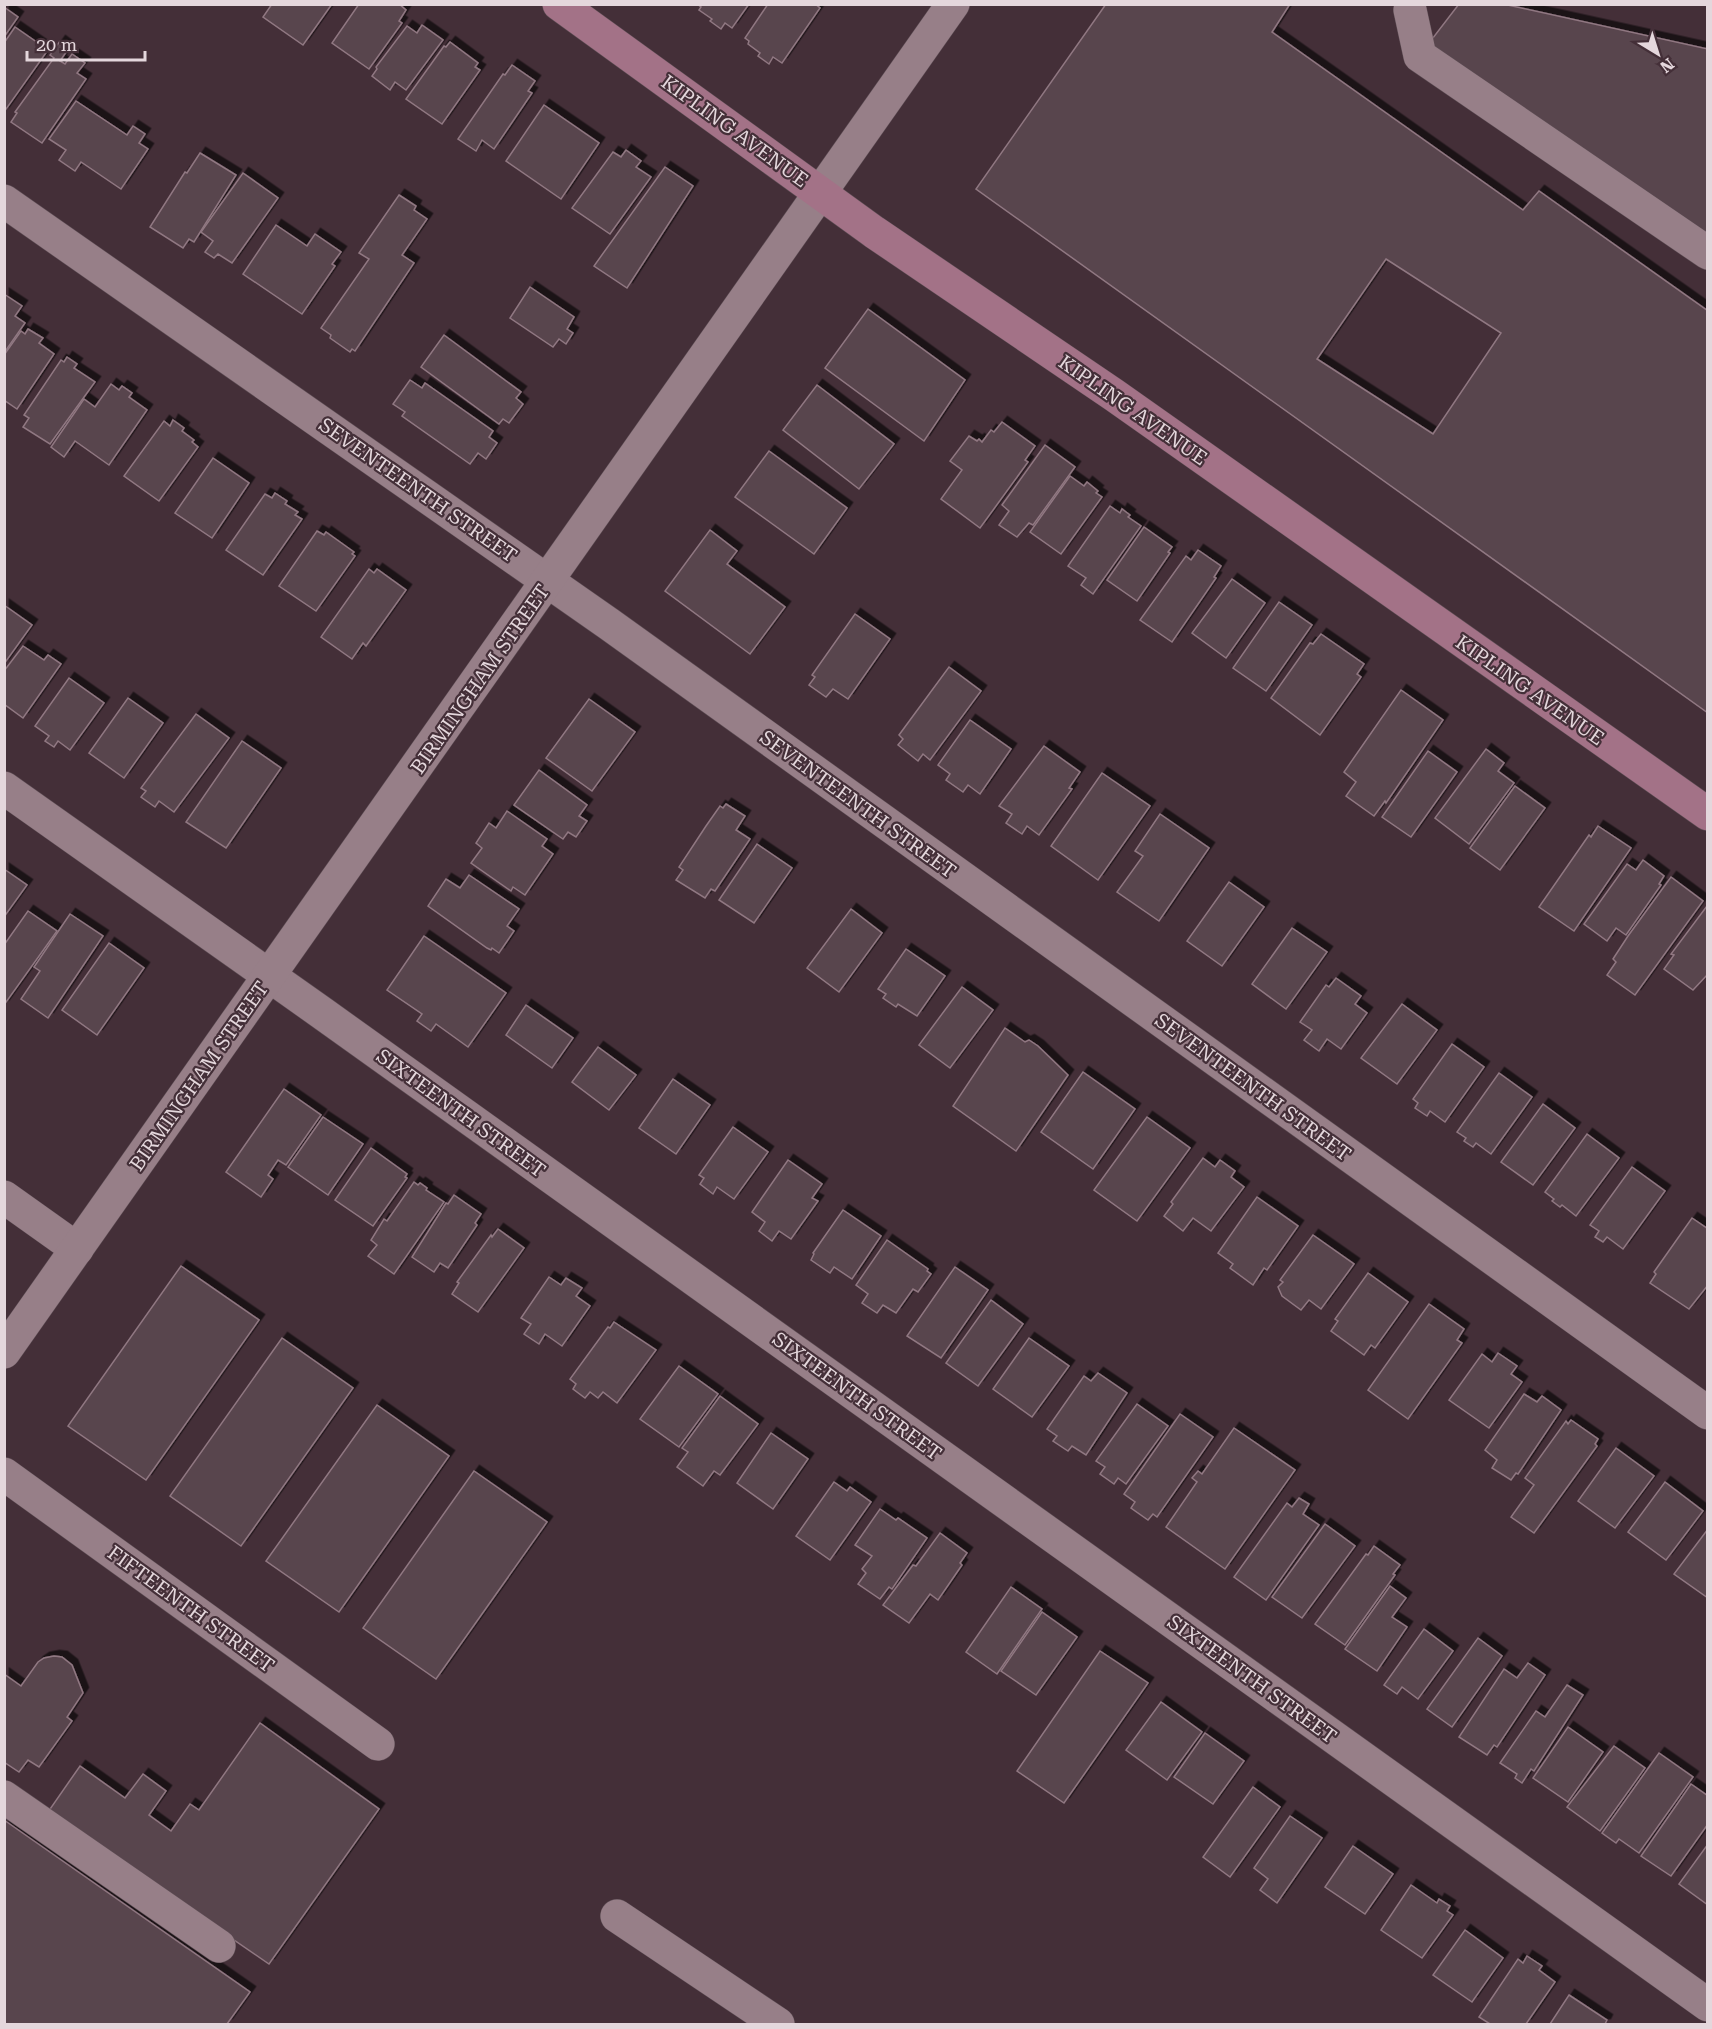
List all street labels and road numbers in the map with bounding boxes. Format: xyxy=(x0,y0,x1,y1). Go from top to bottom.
street label: KIPLING AVENUE xyxy=(657,70,813,192)
street label: KIPLING AVENUE xyxy=(1054,350,1212,470)
street label: SEVENTEENTH STREET xyxy=(314,412,522,568)
street label: BIRMINGHAM STREET xyxy=(405,580,555,778)
street label: KIPLING AVENUE xyxy=(1451,630,1609,750)
street label: SEVENTEENTH STREET xyxy=(755,725,961,883)
street label: BIRMINGHAM STREET xyxy=(124,977,274,1175)
street label: SEVENTEENTH STREET xyxy=(1150,1008,1356,1166)
street label: SIXTEENTH STREET xyxy=(372,1044,550,1182)
street label: SIXTEENTH STREET xyxy=(768,1327,946,1465)
street label: FIFTEENTH STREET xyxy=(103,1540,279,1678)
street label: SIXTEENTH STREET xyxy=(1163,1610,1341,1748)

